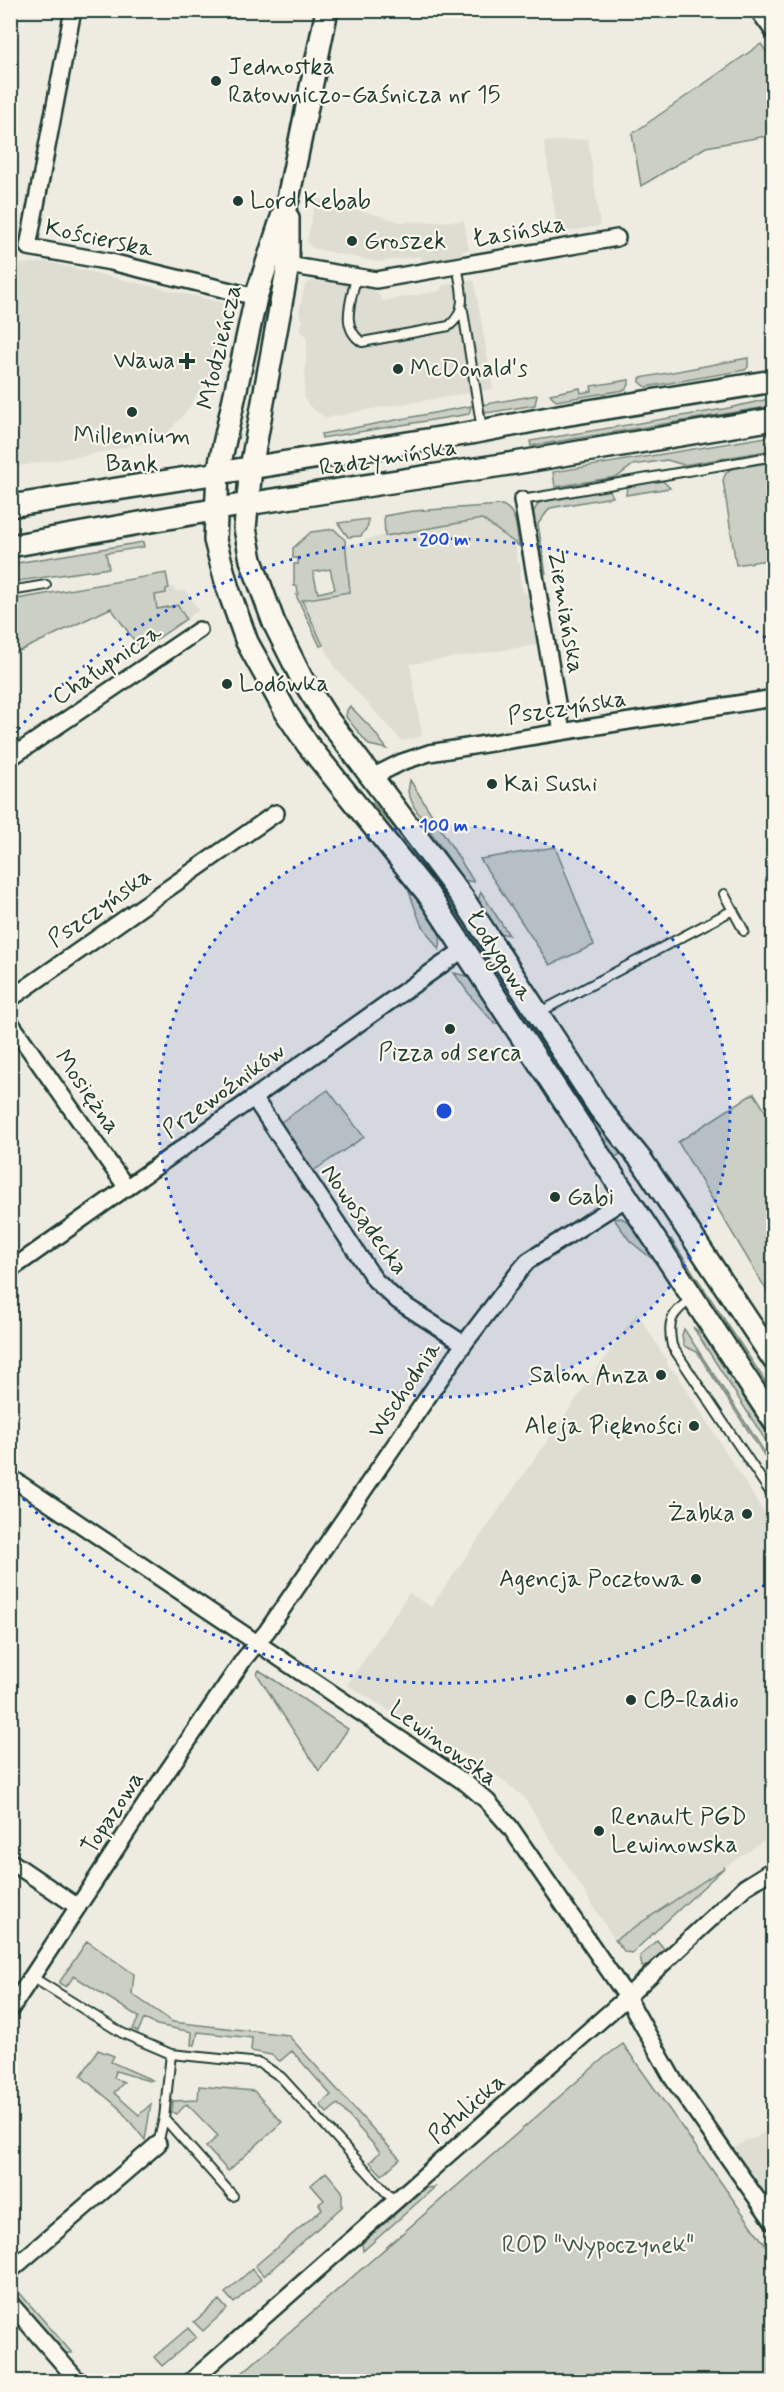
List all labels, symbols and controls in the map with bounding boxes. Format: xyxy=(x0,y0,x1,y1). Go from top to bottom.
place label: Jednostka Ratowniczo-Gaśnicza nr 15 xyxy=(228,52,501,111)
marker: Jednostka Ratowniczo-Gaśnicza nr 15 xyxy=(209,74,223,88)
place label: Lord Kebab xyxy=(250,186,371,217)
marker: Lord Kebab xyxy=(231,194,245,208)
street label: Łasińska xyxy=(470,209,568,255)
street label: Kościerska xyxy=(42,212,156,266)
place label: Groszek xyxy=(364,226,446,257)
marker: Groszek xyxy=(345,234,359,248)
street label: Młodzieńcza xyxy=(191,281,249,413)
place label: Wawa xyxy=(114,346,175,377)
marker: Wawa xyxy=(180,354,194,368)
place label: McDonald's xyxy=(410,354,528,385)
marker: McDonald's xyxy=(391,362,405,376)
marker: Millennium Bank xyxy=(125,405,139,419)
place label: Millennium Bank xyxy=(74,421,190,480)
street label: Radzymińska xyxy=(317,432,459,484)
text: 200 m xyxy=(419,528,469,552)
street label: Ziemiańska xyxy=(539,548,591,676)
street label: Chałupnicza xyxy=(46,617,168,713)
place label: Lodówka xyxy=(239,669,329,700)
marker: Lodówka xyxy=(220,677,234,691)
street label: Pszczyńska xyxy=(505,683,629,733)
place label: Kai Sushi xyxy=(504,769,597,800)
marker: Kai Sushi xyxy=(485,777,499,791)
text: 100 m xyxy=(420,814,468,838)
street label: Pszczyńska xyxy=(42,861,158,955)
street label: Łodygowa xyxy=(456,905,540,1009)
marker: Pizza od serca xyxy=(443,1022,457,1036)
street label: Przewoźników xyxy=(156,1036,292,1146)
place label: Pizza od serca xyxy=(378,1038,522,1069)
street label: Mosiężna xyxy=(47,1044,127,1140)
centre of rings xyxy=(434,1101,454,1121)
street label: Nowosądecka xyxy=(313,1158,415,1282)
place label: Gabi xyxy=(567,1182,614,1213)
marker: Gabi xyxy=(548,1190,562,1204)
street label: Wschodnia xyxy=(361,1335,449,1445)
place label: Salon Anza xyxy=(529,1360,649,1391)
marker: Salon Anza xyxy=(654,1368,668,1382)
place label: Aleja Piękności xyxy=(524,1411,682,1442)
marker: Aleja Piękności xyxy=(687,1419,701,1433)
place label: Żabka xyxy=(667,1499,735,1530)
marker: Żabka xyxy=(740,1507,754,1521)
place label: Agencja Pocztowa xyxy=(499,1564,685,1595)
marker: Agencja Pocztowa xyxy=(689,1572,703,1586)
place label: CB-Radio xyxy=(643,1685,739,1716)
marker: CB-Radio xyxy=(624,1693,638,1707)
street label: Lewinowska xyxy=(383,1694,503,1794)
street label: Topazowa xyxy=(75,1765,151,1861)
place label: Renault PGD Lewinowska xyxy=(611,1802,747,1861)
marker: Renault PGD Lewinowska xyxy=(592,1824,606,1838)
street label: Potulicka xyxy=(422,2067,512,2151)
park label: ROD "Wypoczynek" xyxy=(502,2230,694,2261)

